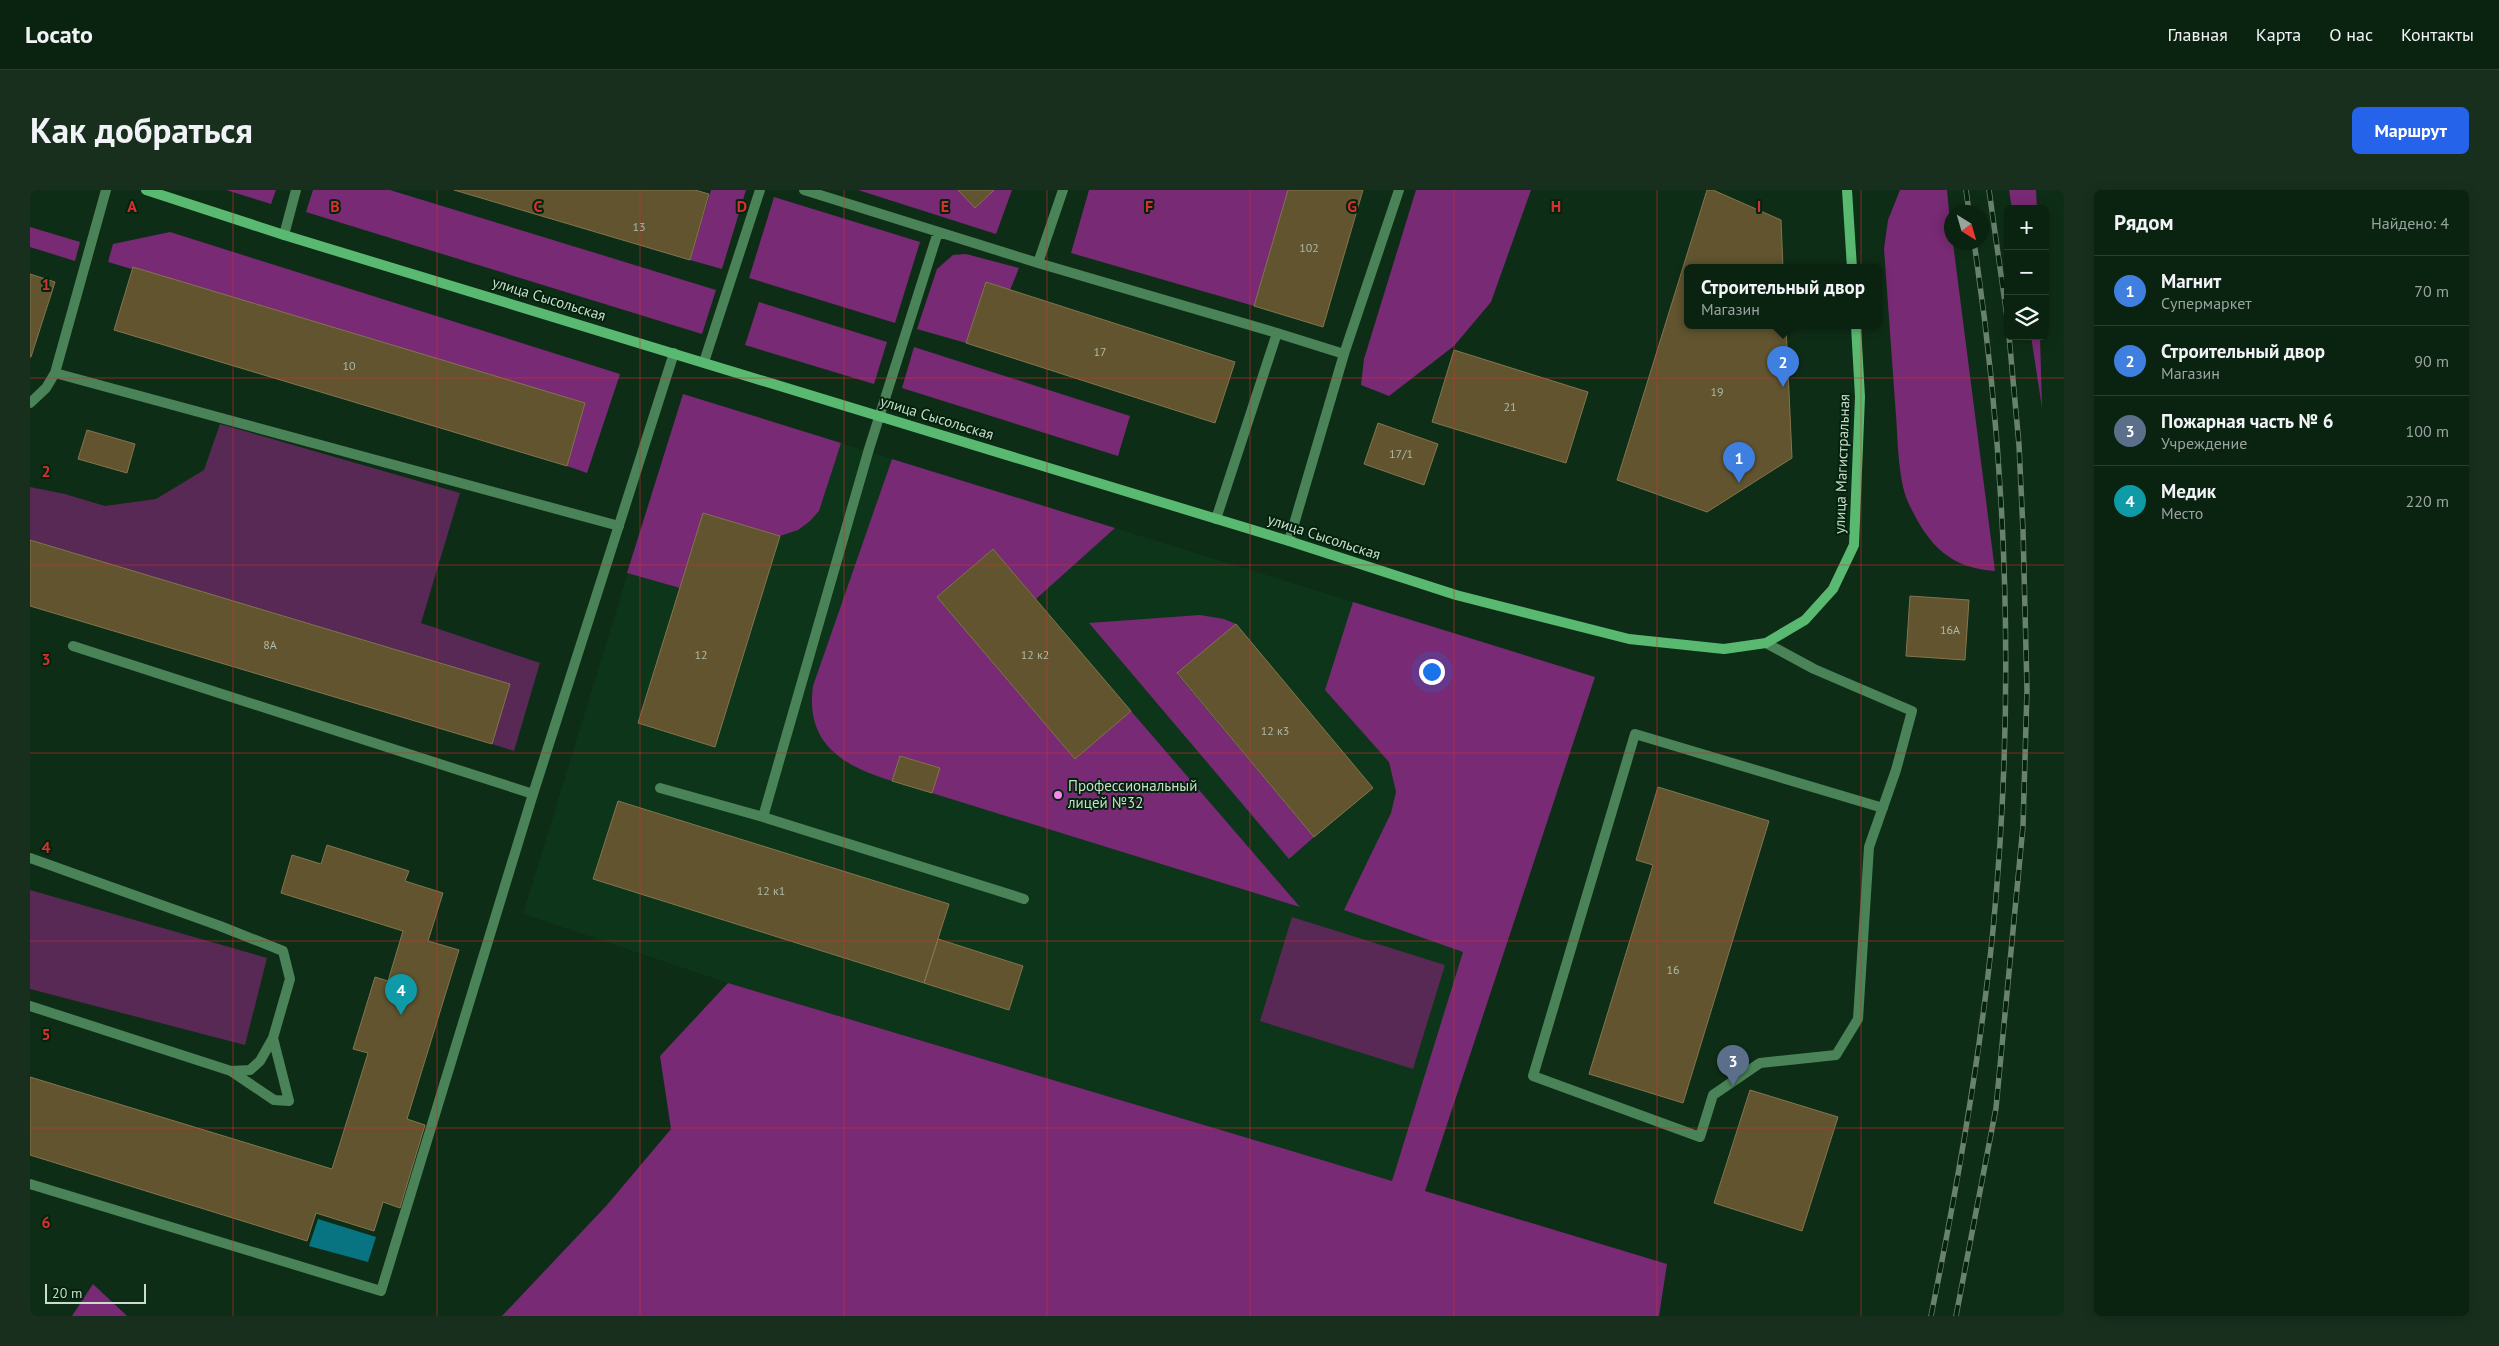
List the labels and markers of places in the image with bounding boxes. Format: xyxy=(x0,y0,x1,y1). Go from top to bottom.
pin: 2 xyxy=(1767,346,1799,387)
pin: 1 xyxy=(1723,442,1755,483)
place label: Профессиональный лицей №32 xyxy=(1067,776,1197,812)
marker: Профессиональный лицей №32 xyxy=(1052,789,1064,801)
pin: 4 xyxy=(385,974,417,1015)
pin: 3 xyxy=(1717,1045,1749,1086)

